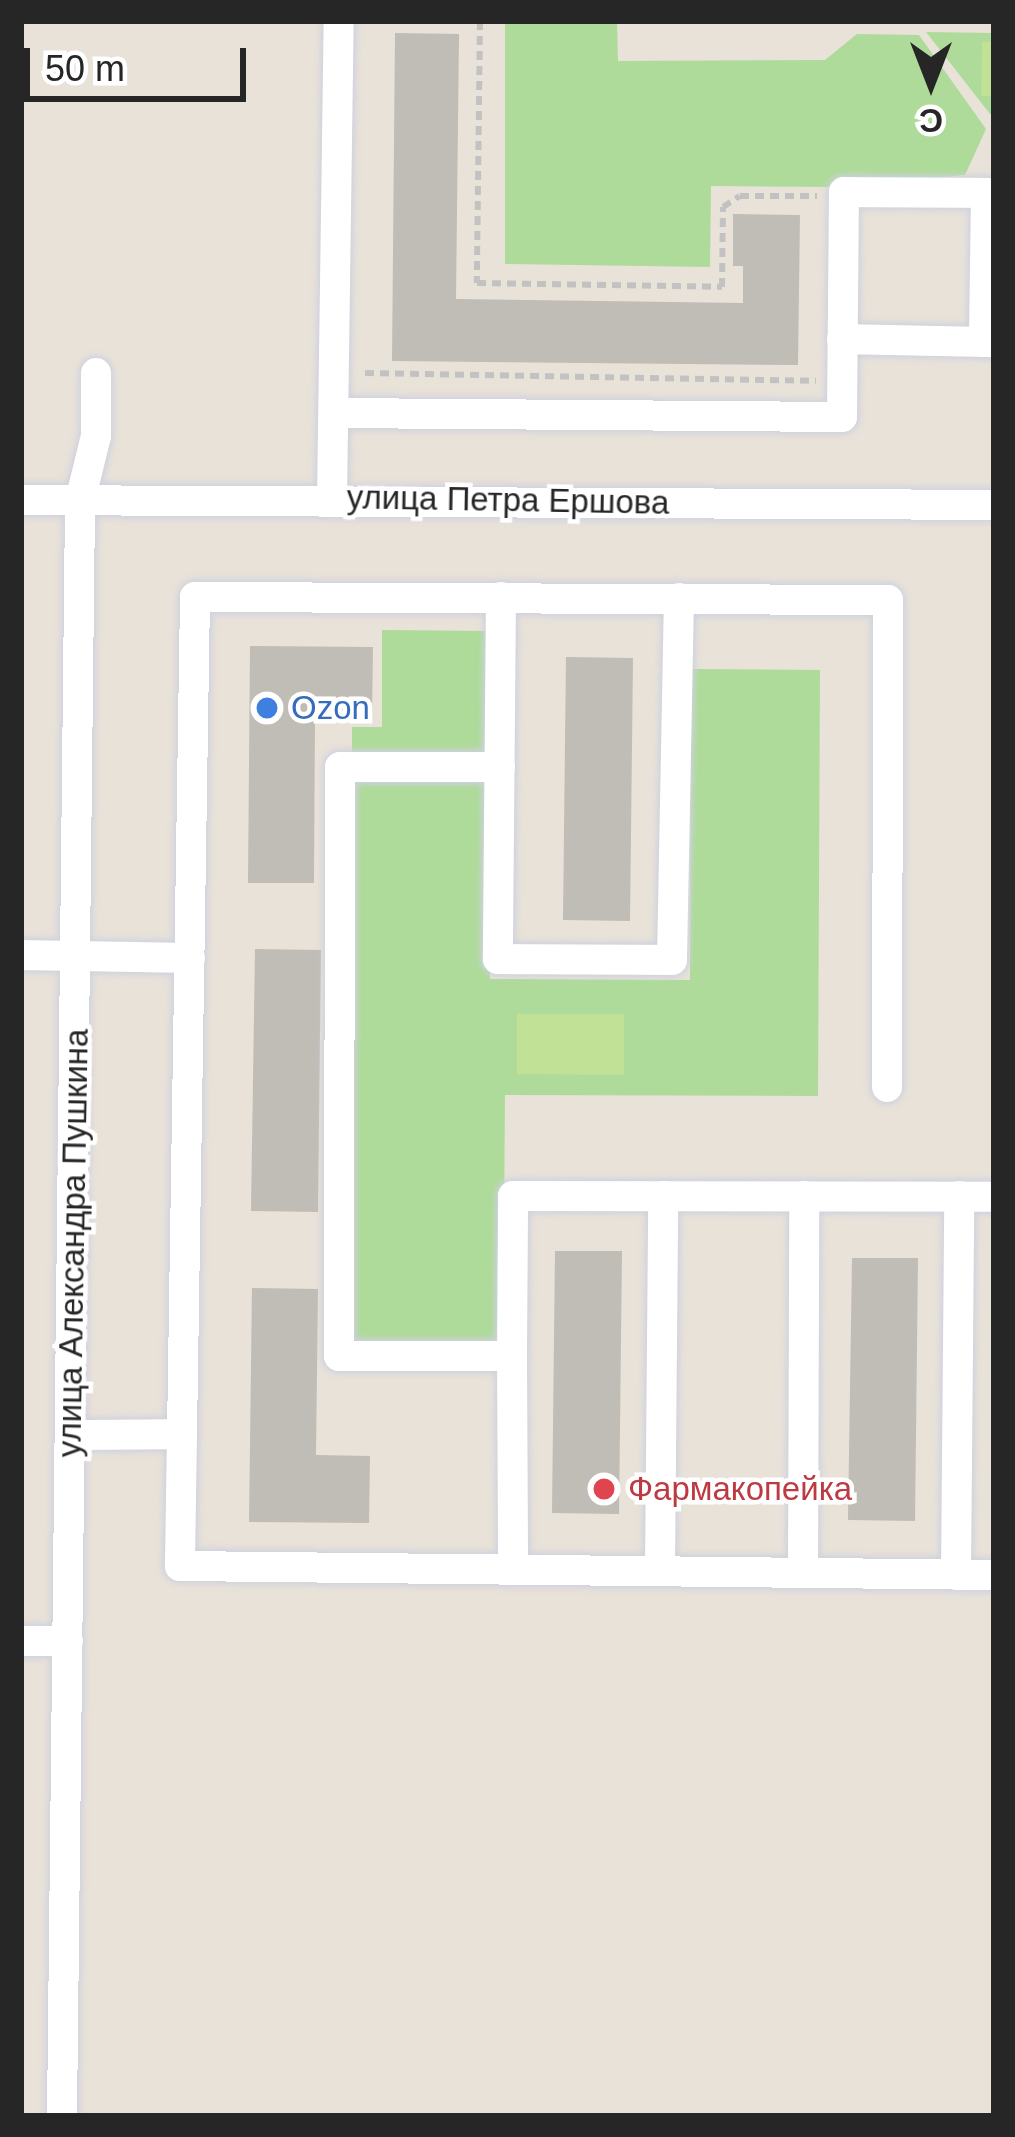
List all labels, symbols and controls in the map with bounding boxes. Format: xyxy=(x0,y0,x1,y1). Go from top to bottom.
scale bar xyxy=(30,24,252,98)
north arrow xyxy=(871,24,991,144)
text: 50 m xyxy=(45,48,125,89)
text: С xyxy=(919,102,943,139)
street label: улица Петра Ершова xyxy=(346,477,670,523)
place label: Ozon xyxy=(291,688,370,728)
marker: Ozon xyxy=(254,695,280,721)
street label: улица Александра Пушкина xyxy=(49,1028,97,1458)
place label: Фармакопейка xyxy=(628,1469,852,1509)
marker: Фармакопейка xyxy=(591,1476,617,1502)

